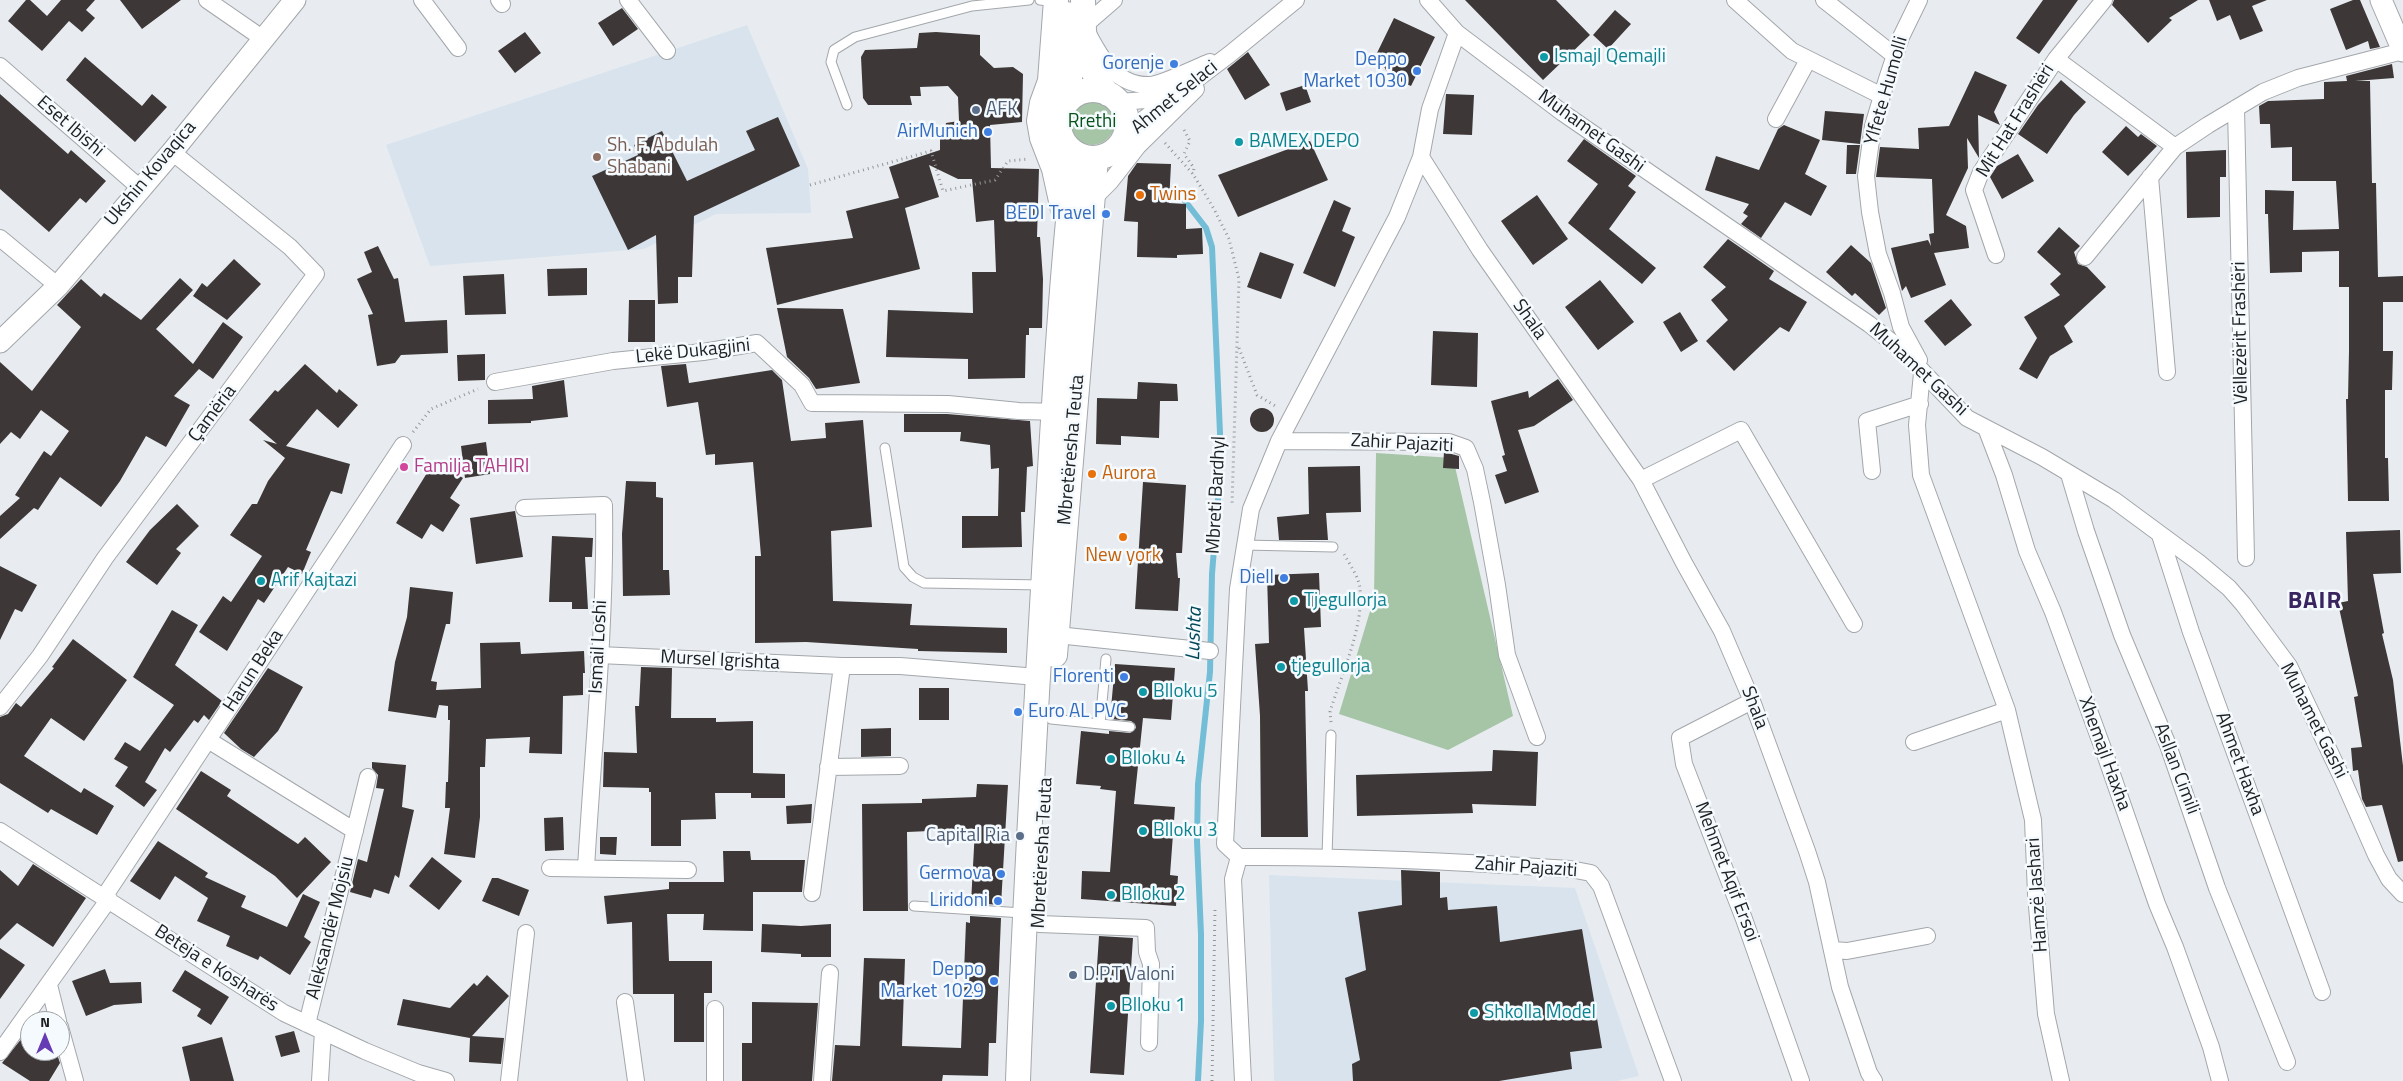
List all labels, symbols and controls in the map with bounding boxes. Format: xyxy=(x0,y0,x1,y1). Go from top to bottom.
street label: Ylfete Humolli xyxy=(1861,34,1913,148)
place label: Ismajl Qemajli xyxy=(1554,46,1666,68)
place label: Deppo Market 1030 xyxy=(1303,49,1407,93)
marker: Ismajl Qemajli xyxy=(1538,51,1550,63)
place label: Gorenje xyxy=(1102,53,1164,75)
street label: Ahmet Selaci xyxy=(1127,56,1223,140)
marker: Gorenje xyxy=(1168,58,1180,70)
street label: Mit Hat Frashëri xyxy=(1972,60,2060,182)
marker: Deppo Market 1030 xyxy=(1411,65,1423,77)
street label: Muhamet Gashi xyxy=(1533,86,1649,178)
street label: Eset Ibishi xyxy=(32,92,108,162)
place label: AFK xyxy=(986,99,1018,121)
marker: AFK xyxy=(970,104,982,116)
park label: Rrethi xyxy=(1068,111,1116,133)
street label: Ukshin Kovaqica xyxy=(101,117,201,231)
place label: AirMunich xyxy=(897,121,978,143)
marker: AirMunich xyxy=(982,126,994,138)
place label: BAMEX DEPO xyxy=(1249,131,1360,153)
place label: Sh. F. Abdulah Shabani xyxy=(607,135,718,179)
marker: BAMEX DEPO xyxy=(1233,136,1245,148)
marker: Sh. F. Abdulah Shabani xyxy=(591,151,603,163)
place label: Twins xyxy=(1150,184,1196,206)
marker: Twins xyxy=(1134,189,1146,201)
place label: BEDI Travel xyxy=(1005,203,1096,225)
marker: BEDI Travel xyxy=(1100,208,1112,220)
street label: Vëllezërit Frashëri xyxy=(2228,261,2254,405)
street label: Shala xyxy=(1507,295,1551,345)
street label: Muhamet Gashi xyxy=(1864,319,1972,421)
street label: Lekë Dukagjini xyxy=(635,335,751,369)
street label: Mbretëresha Teuta xyxy=(1054,374,1090,526)
street label: Çamëria xyxy=(184,381,242,447)
street label: Zahir Pajaziti xyxy=(1350,430,1454,458)
street label: Mbreti Bardhyl xyxy=(1203,435,1231,555)
place label: Familja TAHIRI xyxy=(414,456,529,478)
marker: Familja TAHIRI xyxy=(398,461,410,473)
place label: Aurora xyxy=(1102,463,1156,485)
marker: Aurora xyxy=(1086,468,1098,480)
marker: New york xyxy=(1117,531,1129,543)
place label: New york xyxy=(1085,545,1161,567)
place label: Diell xyxy=(1239,567,1274,589)
place label: Arif Kajtazi xyxy=(271,570,357,592)
marker: Diell xyxy=(1278,572,1290,584)
marker: Arif Kajtazi xyxy=(255,575,267,587)
district label: BAIR xyxy=(2287,588,2343,616)
place label: Tjegullorja xyxy=(1304,590,1387,612)
marker: Tjegullorja xyxy=(1288,595,1300,607)
street label: Ismail Loshi xyxy=(585,600,613,694)
water label: Lushta xyxy=(1182,607,1208,661)
street label: Harun Beka xyxy=(219,626,289,716)
street label: Mursel Igrishta xyxy=(660,646,780,676)
place label: tjegullorja xyxy=(1291,656,1370,678)
street label: Muhamet Gashi xyxy=(2274,659,2352,783)
marker: tjegullorja xyxy=(1275,661,1287,673)
place label: Florenti xyxy=(1053,666,1114,688)
marker: Florenti xyxy=(1118,671,1130,683)
place label: Blloku 5 xyxy=(1153,681,1218,703)
street label: Shala xyxy=(1735,683,1773,733)
marker: Blloku 5 xyxy=(1137,686,1149,698)
street label: Xhemajl Haxha xyxy=(2073,694,2135,814)
place label: Euro AL PVC xyxy=(1028,701,1126,723)
marker: Euro AL PVC xyxy=(1012,706,1024,718)
street label: Ahmet Haxha xyxy=(2210,709,2268,819)
street label: Asllan Cimili xyxy=(2148,720,2204,818)
place label: Blloku 4 xyxy=(1121,748,1186,770)
marker: Blloku 4 xyxy=(1105,753,1117,765)
street label: Mbretëresha Teuta xyxy=(1028,777,1058,929)
street label: Mehmet Aqif Ersoi xyxy=(1689,799,1763,945)
place label: Blloku 3 xyxy=(1153,820,1218,842)
place label: Capital Ria xyxy=(926,825,1010,847)
marker: Blloku 3 xyxy=(1137,825,1149,837)
marker: Capital Ria xyxy=(1014,830,1026,842)
street label: Hamzë Jashari xyxy=(2023,837,2053,953)
street label: Zahir Pajaziti xyxy=(1474,853,1578,883)
street label: Aleksandër Mojsiu xyxy=(302,854,360,1002)
place label: Germova xyxy=(919,863,991,885)
marker: Germova xyxy=(995,868,1007,880)
place label: Blloku 2 xyxy=(1121,884,1186,906)
marker: Blloku 2 xyxy=(1105,889,1117,901)
place label: Liridoni xyxy=(930,890,988,912)
marker: Liridoni xyxy=(992,895,1004,907)
street label: Beteja e Kosharës xyxy=(150,920,282,1018)
place label: Deppo Market 1029 xyxy=(880,959,984,1003)
place label: D.P.T Valoni xyxy=(1083,964,1175,986)
marker: D.P.T Valoni xyxy=(1067,969,1079,981)
marker: Deppo Market 1029 xyxy=(988,975,1000,987)
place label: Blloku 1 xyxy=(1121,995,1186,1017)
marker: Blloku 1 xyxy=(1105,1000,1117,1012)
place label: Shkolla Model xyxy=(1484,1002,1596,1024)
marker: Shkolla Model xyxy=(1468,1007,1480,1019)
north arrow xyxy=(20,1011,70,1061)
text: N xyxy=(40,1011,50,1032)

